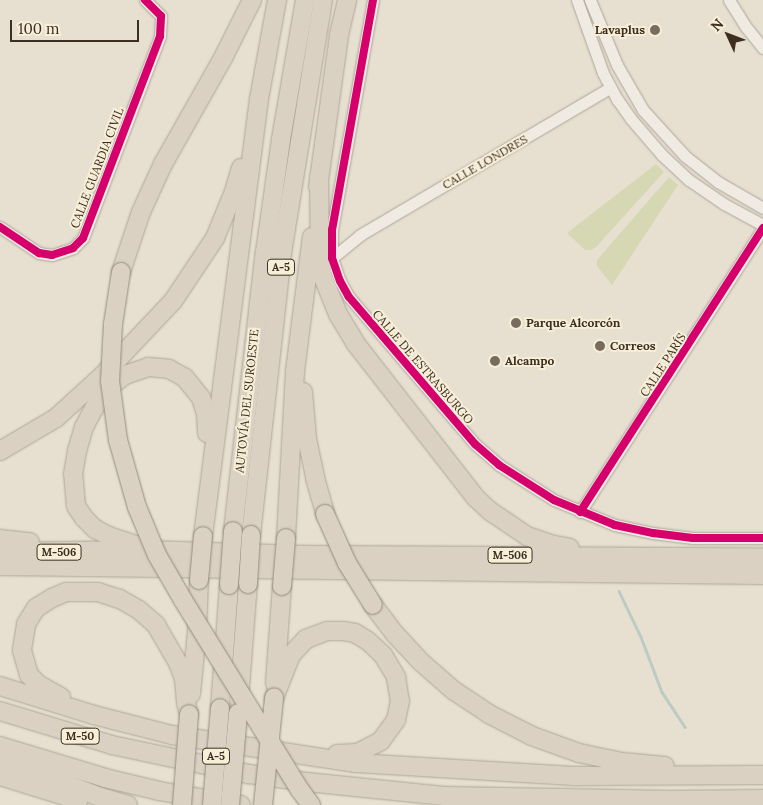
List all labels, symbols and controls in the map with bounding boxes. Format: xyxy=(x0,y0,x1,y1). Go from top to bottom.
scale bar xyxy=(12,10,141,42)
north arrow xyxy=(703,10,753,60)
text: N xyxy=(707,15,727,35)
text: 100 m xyxy=(18,19,59,38)
place label: Lavaplus xyxy=(595,23,645,37)
marker: Lavaplus xyxy=(649,24,661,36)
street label: CALLE GUARDIA CIVIL xyxy=(67,106,127,230)
street label: CALLE LONDRES xyxy=(440,132,530,192)
road number: A-5 xyxy=(266,258,296,276)
street label: CALLE DE ESTRASBURGO xyxy=(369,307,477,427)
place label: Parque Alcorcón xyxy=(526,316,620,330)
marker: Parque Alcorcón xyxy=(510,317,522,329)
street label: AUTOVÍA DEL SUROESTE xyxy=(232,328,262,474)
street label: CALLE PARÍS xyxy=(637,330,689,400)
place label: Correos xyxy=(610,339,656,353)
marker: Correos xyxy=(594,340,606,352)
place label: Alcampo xyxy=(505,354,554,368)
marker: Alcampo xyxy=(489,355,501,367)
road number: M-506 xyxy=(36,544,82,560)
road number: M-506 xyxy=(488,546,532,564)
road number: M-50 xyxy=(60,728,100,744)
road number: A-5 xyxy=(201,748,231,764)

